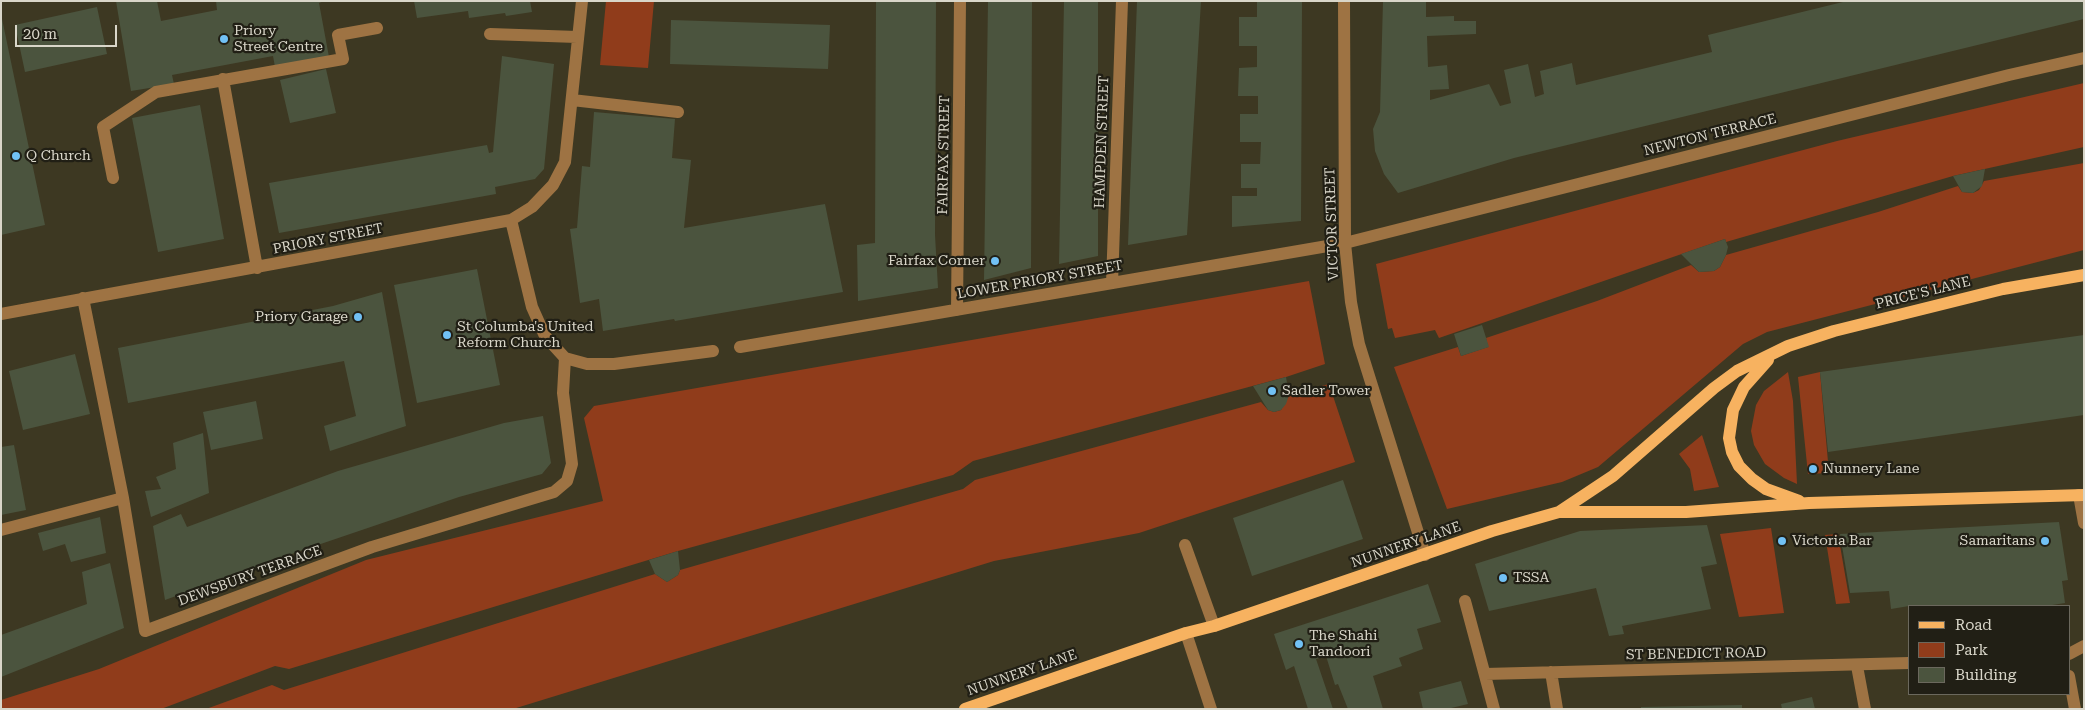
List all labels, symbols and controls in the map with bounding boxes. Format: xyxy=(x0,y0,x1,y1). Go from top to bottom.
scale bar xyxy=(18,15,120,47)
place label: Priory Street Centre xyxy=(234,23,323,56)
text: 20 m xyxy=(23,25,57,43)
marker: Priory Street Centre xyxy=(218,33,230,45)
street label: HAMPDEN STREET xyxy=(1091,75,1113,209)
street label: FAIRFAX STREET xyxy=(935,95,953,215)
street label: NEWTON TERRACE xyxy=(1642,110,1778,160)
place label: Q Church xyxy=(26,148,91,164)
marker: Q Church xyxy=(10,150,22,162)
street label: VICTOR STREET xyxy=(1322,167,1342,281)
street label: PRIORY STREET xyxy=(271,220,385,258)
place label: Fairfax Corner xyxy=(888,253,985,269)
marker: Fairfax Corner xyxy=(989,255,1001,267)
street label: LOWER PRIORY STREET xyxy=(956,257,1124,303)
street label: PRICE'S LANE xyxy=(1874,273,1972,313)
place label: Priory Garage xyxy=(255,309,348,325)
marker: Priory Garage xyxy=(352,311,364,323)
place label: St Columba's United Reform Church xyxy=(457,319,594,352)
marker: St Columba's United Reform Church xyxy=(441,329,453,341)
place label: Sadler Tower xyxy=(1282,383,1370,399)
marker: Sadler Tower xyxy=(1266,385,1278,397)
place label: Nunnery Lane xyxy=(1823,461,1920,477)
marker: Nunnery Lane xyxy=(1807,463,1819,475)
street label: NUNNERY LANE xyxy=(1349,518,1463,572)
place label: Victoria Bar xyxy=(1792,533,1872,549)
place label: Samaritans xyxy=(1960,533,2035,549)
marker: Victoria Bar xyxy=(1776,535,1788,547)
marker: Samaritans xyxy=(2039,535,2051,547)
street label: DEWSBURY TERRACE xyxy=(176,542,324,610)
place label: TSSA xyxy=(1513,570,1549,586)
marker: TSSA xyxy=(1497,572,1509,584)
legend xyxy=(1908,605,2070,695)
text: Road xyxy=(1955,616,1992,634)
place label: The Shahi Tandoori xyxy=(1309,628,1378,660)
marker: The Shahi Tandoori xyxy=(1293,638,1305,650)
text: Park xyxy=(1955,641,1988,659)
street label: ST BENEDICT ROAD xyxy=(1626,644,1766,664)
street label: NUNNERY LANE xyxy=(965,646,1079,700)
text: Building xyxy=(1955,666,2016,684)

